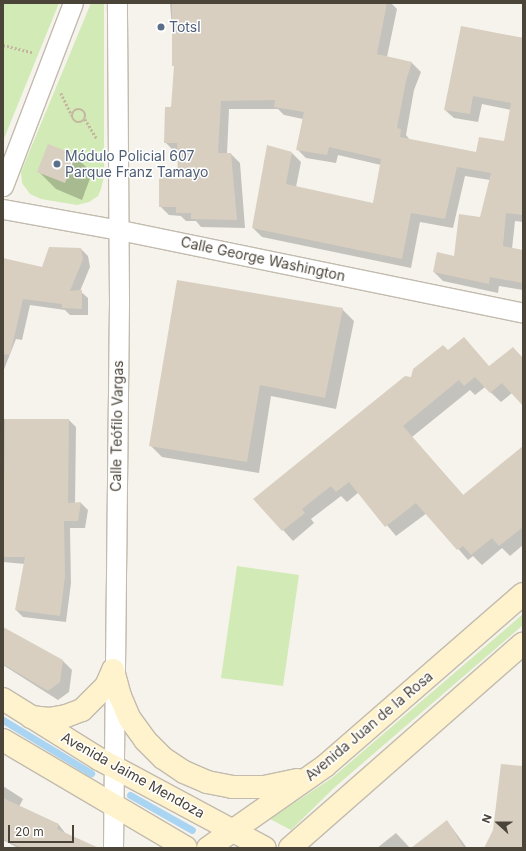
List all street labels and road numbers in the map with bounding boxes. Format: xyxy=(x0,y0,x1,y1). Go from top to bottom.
street label: Calle George Washington xyxy=(179,233,347,285)
street label: Calle Teófilo Vargas xyxy=(107,360,127,492)
street label: Avenida Juan de la Rosa xyxy=(302,668,436,784)
street label: Avenida Jaime Mendoza xyxy=(58,728,208,822)

